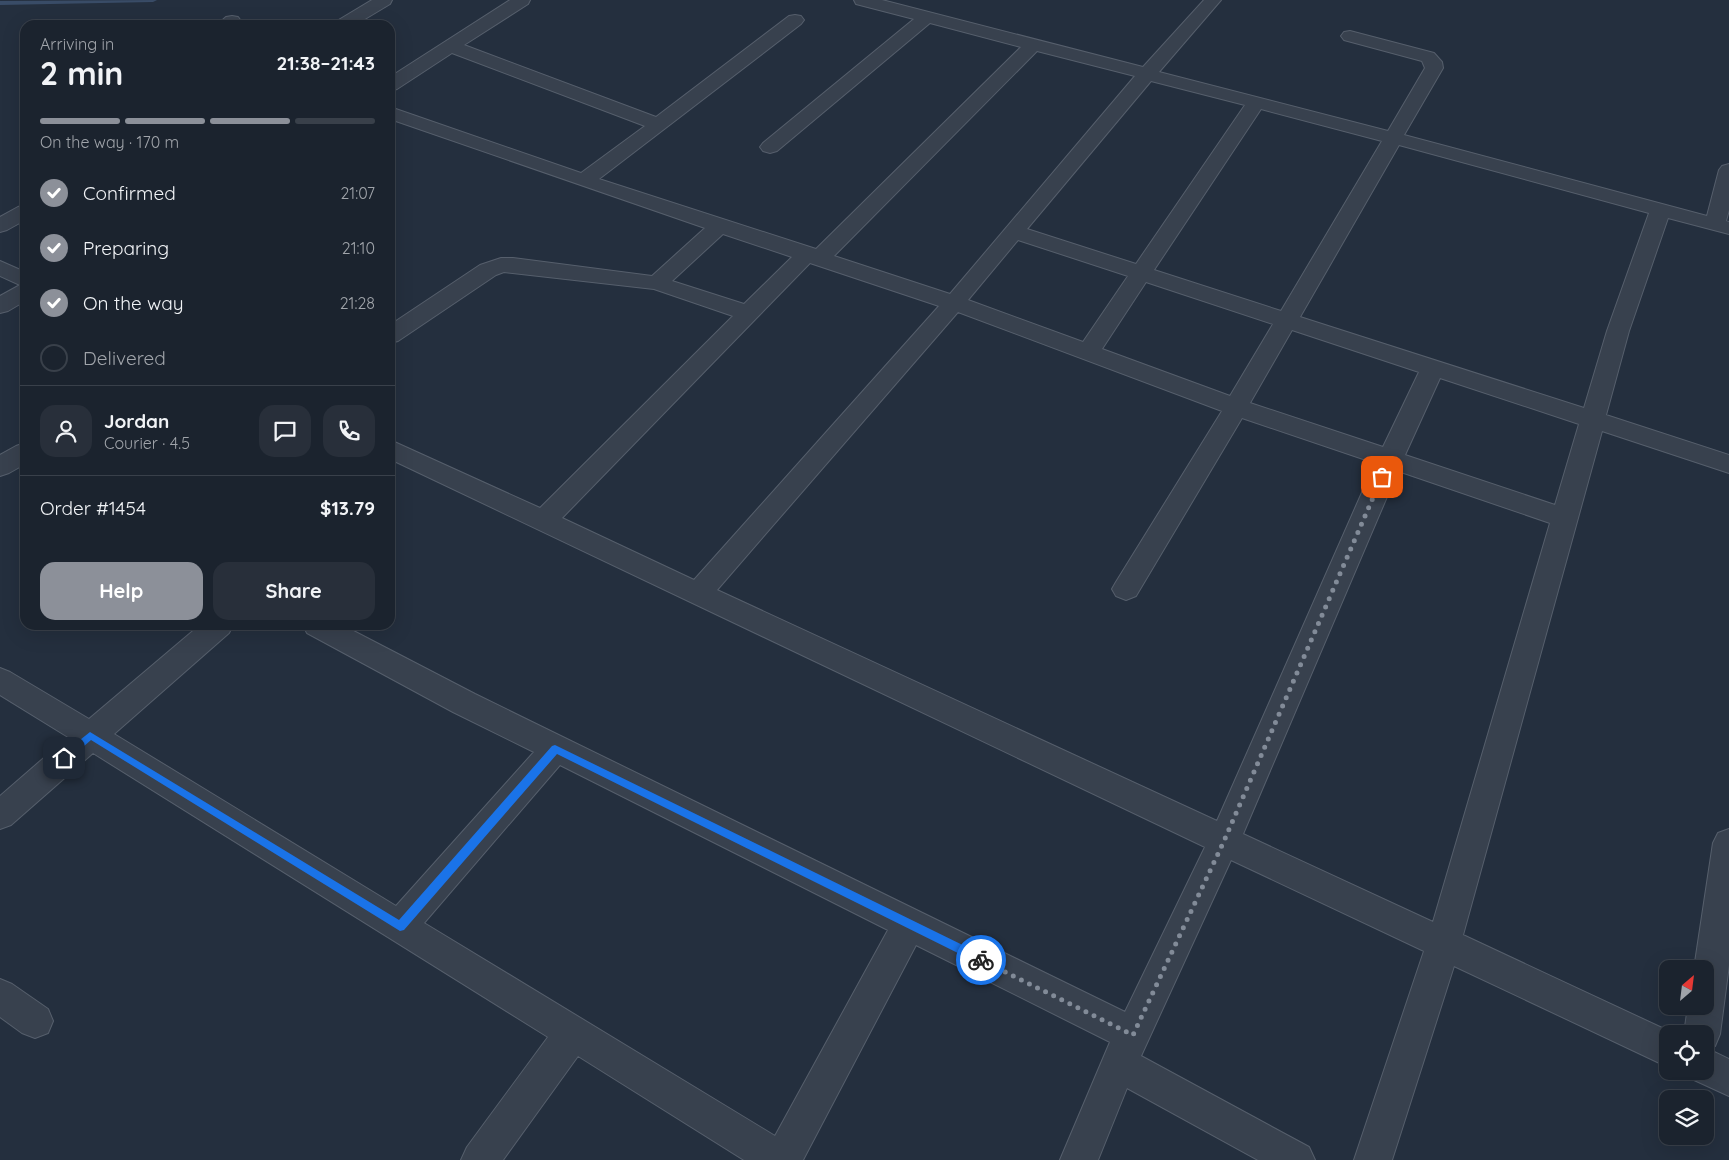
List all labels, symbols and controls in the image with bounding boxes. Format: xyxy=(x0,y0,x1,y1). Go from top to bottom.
text: Arriving in xyxy=(40,34,114,54)
text: 21:38–21:43 xyxy=(276,51,375,75)
text: 2 min xyxy=(40,53,123,93)
text: On the way · 170 m xyxy=(40,132,179,152)
icon: check xyxy=(40,179,68,207)
text: Confirmed xyxy=(83,181,176,205)
text: 21:07 xyxy=(340,183,375,203)
icon: check xyxy=(40,234,68,262)
text: Preparing xyxy=(83,236,169,260)
text: 21:10 xyxy=(342,238,375,258)
icon: check xyxy=(40,289,68,317)
text: On the way xyxy=(83,291,184,315)
text: 21:28 xyxy=(340,293,375,313)
text: Delivered xyxy=(83,346,166,370)
button: person xyxy=(40,405,92,457)
button: chat xyxy=(259,405,311,457)
button: phone xyxy=(323,405,375,457)
text: Jordan xyxy=(104,409,169,433)
text: Courier · 4.5 xyxy=(104,433,190,453)
pin xyxy=(1361,456,1403,498)
icon: bag xyxy=(1368,463,1396,491)
text: Order #1454 xyxy=(40,496,146,520)
text: $13.79 xyxy=(320,496,375,520)
button: Help xyxy=(40,562,203,620)
button: Share xyxy=(213,562,375,620)
pin xyxy=(43,737,85,779)
icon: home xyxy=(50,744,78,772)
courier xyxy=(956,935,1006,985)
icon: bike xyxy=(967,946,995,974)
north arrow xyxy=(1659,960,1714,1015)
map controls xyxy=(1659,960,1714,1145)
button: locate xyxy=(1659,1025,1714,1080)
button: layers xyxy=(1659,1090,1714,1145)

